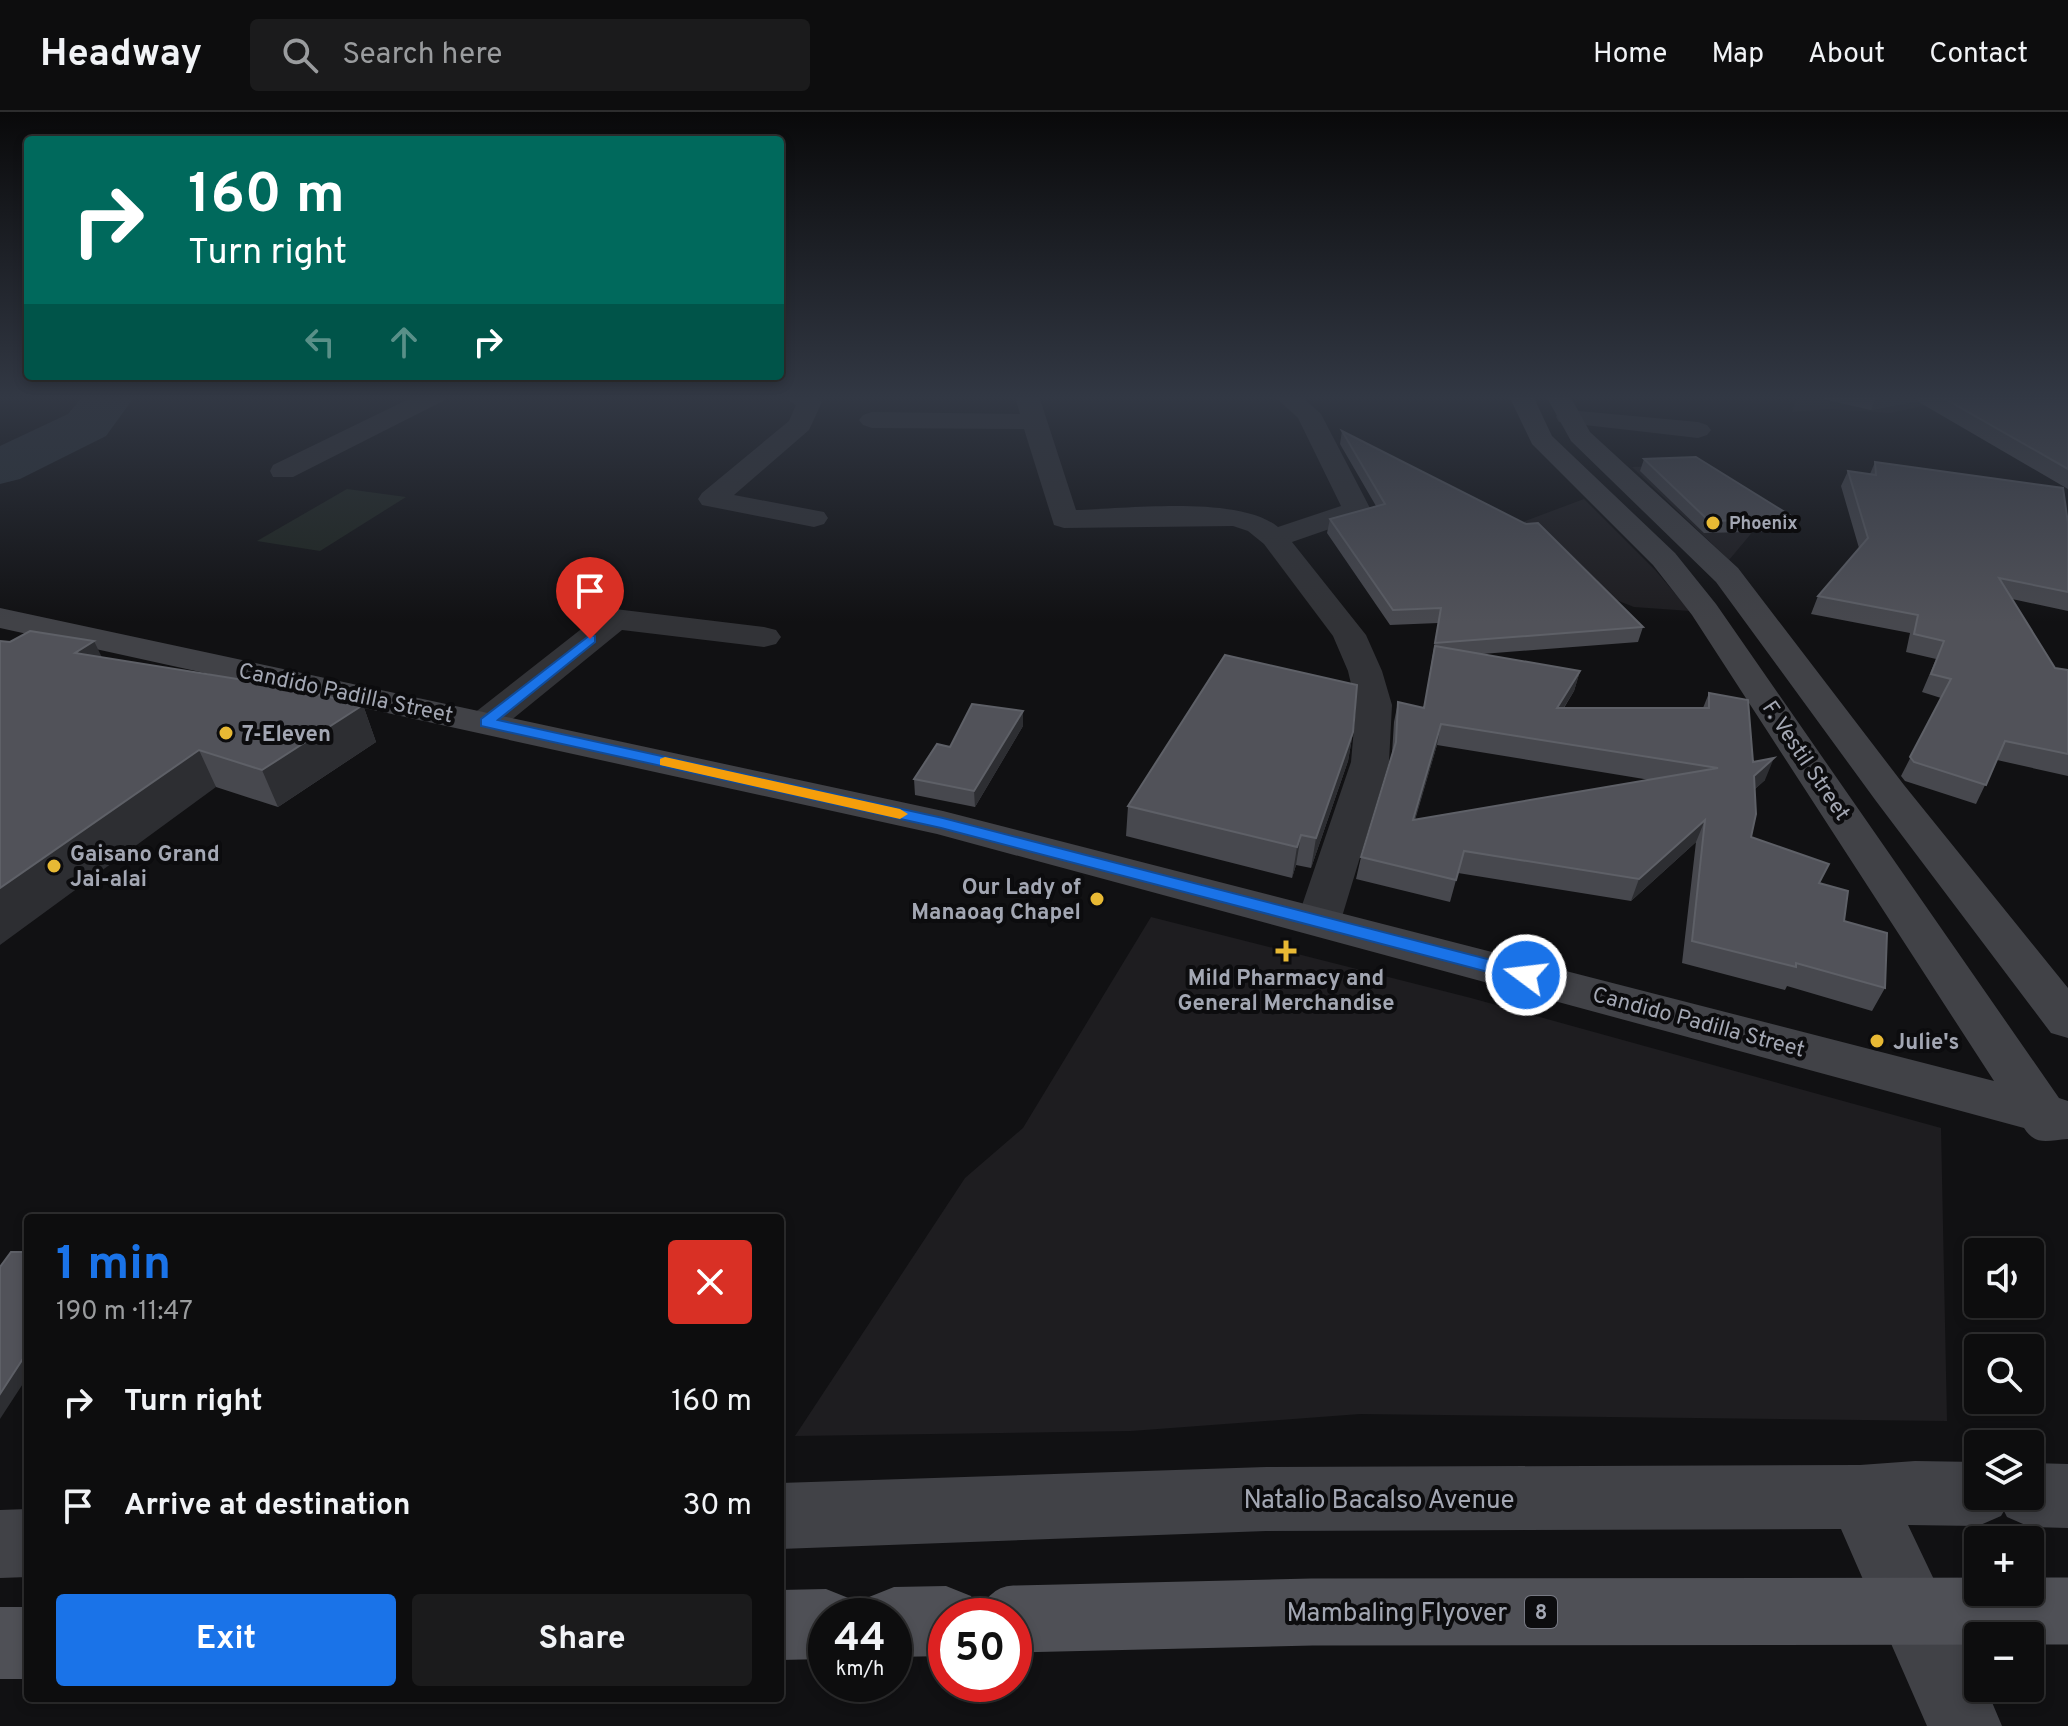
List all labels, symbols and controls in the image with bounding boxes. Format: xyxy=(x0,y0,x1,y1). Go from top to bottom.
search box xyxy=(250,19,810,91)
text: Headway xyxy=(40,31,202,80)
icon: search xyxy=(278,33,322,77)
text: Search here xyxy=(342,37,502,74)
text: Home xyxy=(1593,37,1667,73)
text: Map xyxy=(1711,37,1764,73)
text: About xyxy=(1808,37,1885,73)
text: Contact xyxy=(1929,37,2028,73)
text: 160 m xyxy=(188,162,345,232)
icon: right xyxy=(56,168,160,272)
text: Turn right xyxy=(188,231,347,277)
icon: left xyxy=(298,320,342,364)
icon: ahead xyxy=(382,320,426,364)
icon: right xyxy=(466,320,510,364)
place label: Phoenix xyxy=(1729,513,1798,536)
marker: Phoenix xyxy=(1704,514,1722,532)
pin xyxy=(556,557,624,639)
icon: arrive xyxy=(568,569,612,613)
street label: Candido Padilla Street xyxy=(236,659,455,730)
street label: F. Vestil Street xyxy=(1755,696,1855,826)
place label: 7-Eleven xyxy=(242,722,331,749)
marker: 7-Eleven xyxy=(217,724,235,742)
place label: Gaisano Grand Jai-alai xyxy=(70,842,220,894)
marker: Gaisano Grand Jai-alai xyxy=(45,857,63,875)
place label: Our Lady of Manaoag Chapel xyxy=(911,875,1081,927)
marker: Our Lady of Manaoag Chapel xyxy=(1088,890,1106,908)
position arrow xyxy=(1484,933,1568,1017)
marker: Mild Pharmacy and General Merchandise xyxy=(1277,942,1295,960)
place label: Mild Pharmacy and General Merchandise xyxy=(1178,966,1394,1018)
street label: Candido Padilla Street xyxy=(1589,982,1807,1065)
place label: Julie's xyxy=(1893,1030,1959,1057)
marker: Julie's xyxy=(1868,1032,1886,1050)
text: 1 min xyxy=(56,1236,171,1296)
map controls xyxy=(1964,1238,2044,1702)
button: sound xyxy=(1964,1238,2044,1318)
button: close xyxy=(668,1240,752,1324)
text: 190 m · 11:47 xyxy=(56,1296,193,1329)
button: search xyxy=(1964,1334,2044,1414)
icon: right xyxy=(56,1380,100,1424)
text: Turn right xyxy=(124,1384,262,1421)
text: 160 m xyxy=(671,1384,752,1421)
button: layers xyxy=(1964,1430,2044,1510)
icon: arrive xyxy=(56,1484,100,1528)
street label: Natalio Bacalso Avenue xyxy=(1243,1485,1515,1518)
text: Arrive at destination xyxy=(124,1488,410,1525)
text: 30 m xyxy=(683,1488,752,1525)
button: + xyxy=(1964,1526,2044,1606)
button: Exit xyxy=(56,1594,396,1686)
button: Share xyxy=(412,1594,752,1686)
road number: 8 xyxy=(1525,1596,1557,1628)
speed limit sign: 50 xyxy=(928,1598,1032,1702)
street label: Mambaling Flyover xyxy=(1287,1598,1507,1631)
text: 44 xyxy=(834,1615,886,1665)
button: − xyxy=(1964,1622,2044,1702)
text: km/h xyxy=(836,1657,884,1683)

